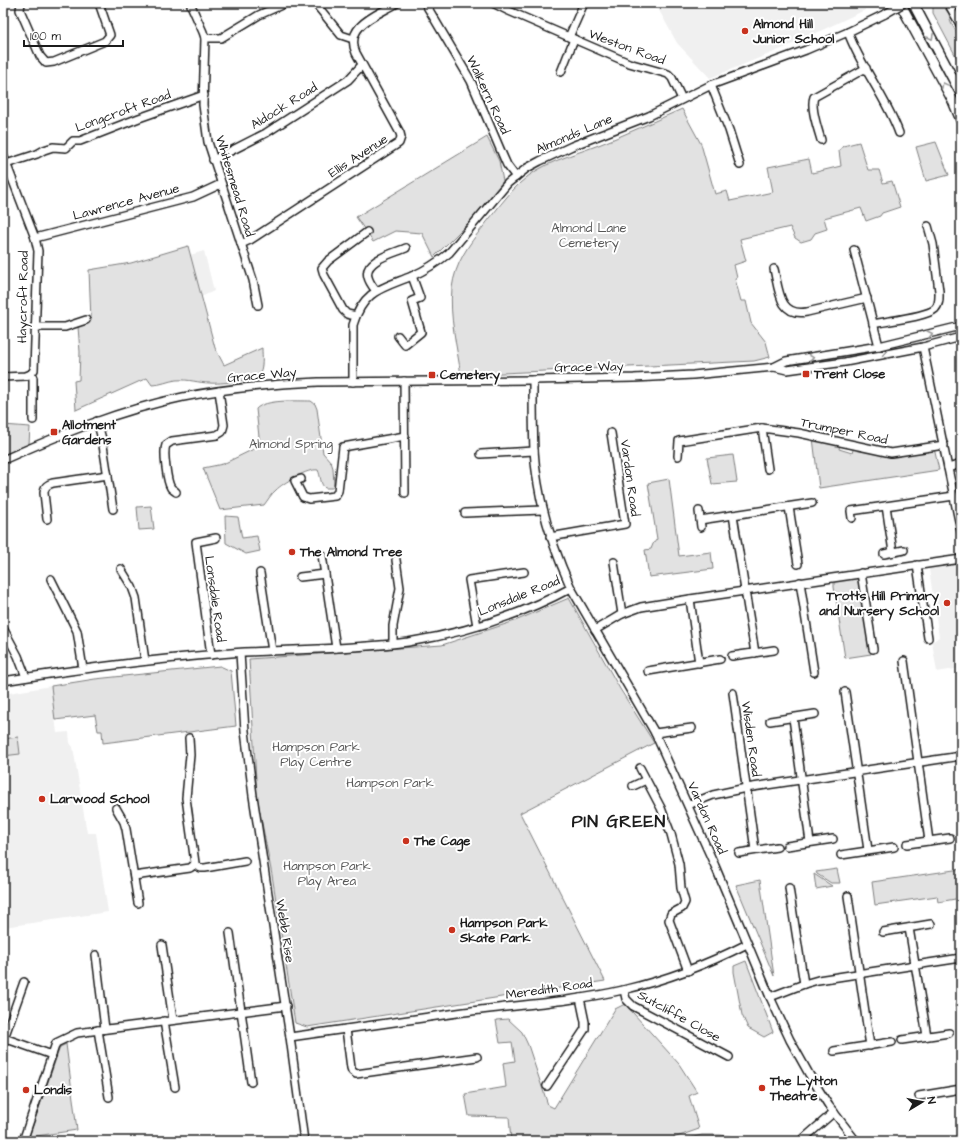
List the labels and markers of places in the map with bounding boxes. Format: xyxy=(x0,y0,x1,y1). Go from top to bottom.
place label: Almond Hill Junior School xyxy=(752,15,834,48)
marker: Almond Hill Junior School xyxy=(740,26,750,36)
place label: Trent Close xyxy=(813,365,885,383)
place label: Cemetery xyxy=(440,366,501,385)
marker: Trent Close xyxy=(801,369,811,379)
marker: Cemetery xyxy=(427,370,437,380)
place label: Allotment Gardens xyxy=(62,416,117,449)
marker: Allotment Gardens xyxy=(49,427,59,437)
place label: The Almond Tree xyxy=(299,543,402,561)
marker: The Almond Tree xyxy=(287,547,297,557)
place label: Trotts Hill Primary and Nursery School xyxy=(818,587,940,621)
marker: Trotts Hill Primary and Nursery School xyxy=(942,598,952,608)
place label: Larwood School xyxy=(50,790,149,808)
marker: Larwood School xyxy=(37,794,47,804)
place label: The Cage xyxy=(413,832,470,852)
marker: The Cage xyxy=(401,836,411,846)
place label: Hampson Park Skate Park xyxy=(459,914,548,947)
marker: Hampson Park Skate Park xyxy=(447,925,457,935)
place label: The Lytton Theatre xyxy=(769,1072,838,1105)
place label: Londis xyxy=(34,1081,72,1099)
marker: The Lytton Theatre xyxy=(757,1083,767,1093)
marker: Londis xyxy=(21,1085,31,1095)

